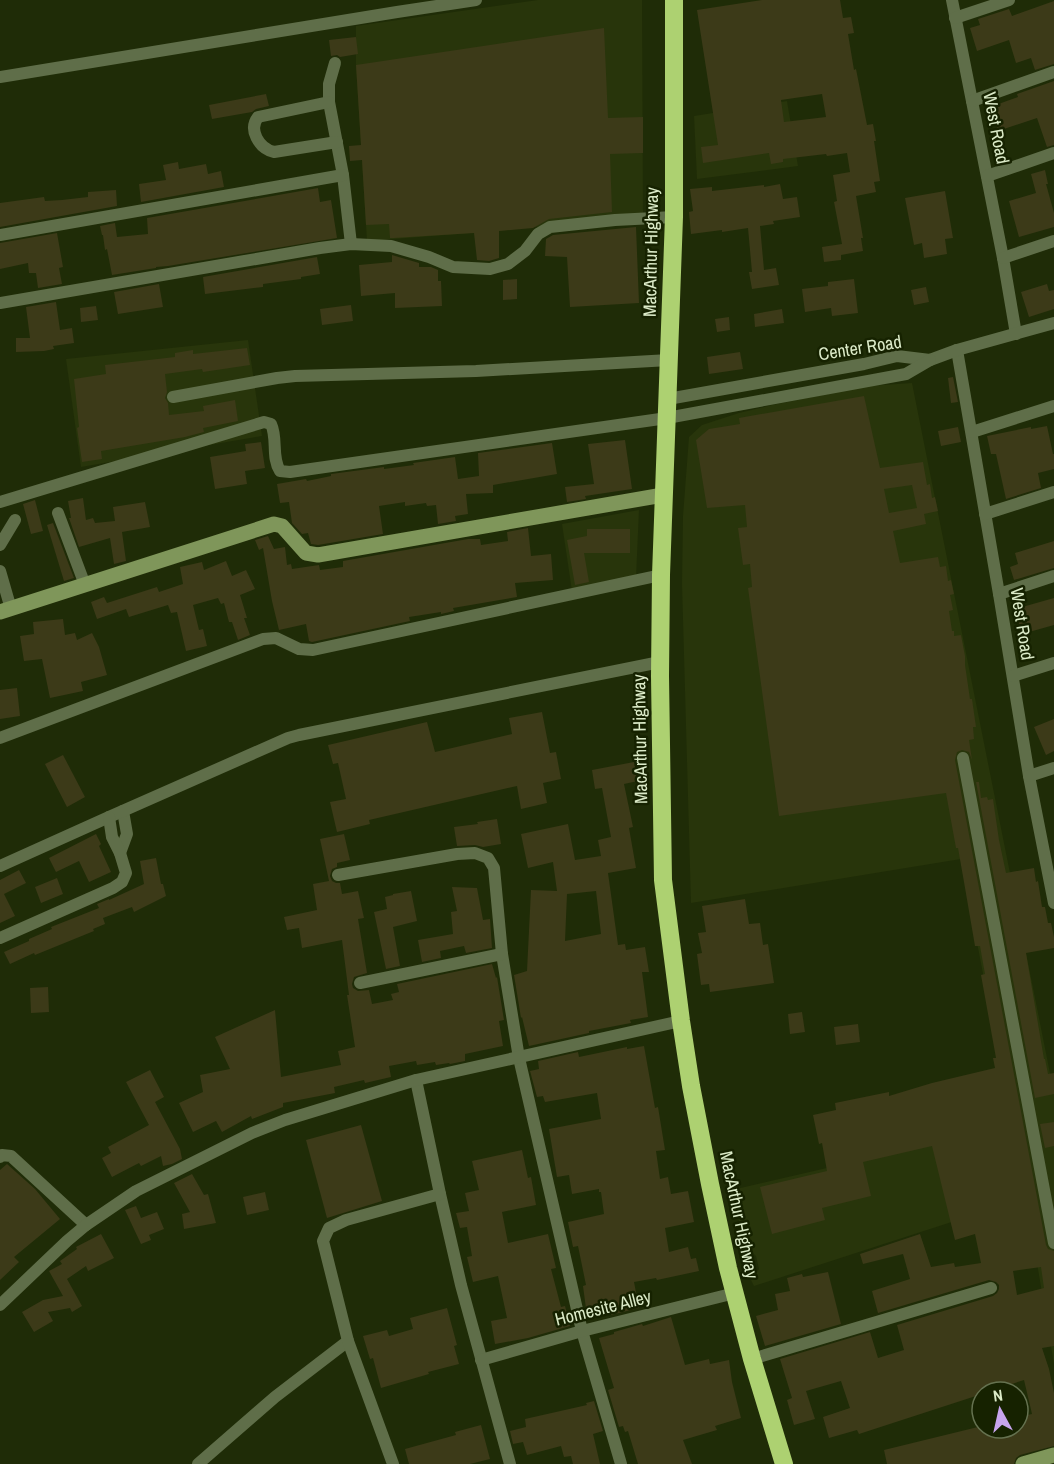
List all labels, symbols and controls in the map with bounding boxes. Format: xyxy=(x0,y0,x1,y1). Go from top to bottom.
street label: West Road xyxy=(977,90,1016,166)
street label: MacArthur Highway xyxy=(637,186,664,317)
street label: Center Road xyxy=(817,329,903,366)
street label: West Road xyxy=(1004,586,1041,662)
street label: MacArthur Highway xyxy=(626,673,653,804)
street label: MacArthur Highway xyxy=(714,1149,765,1281)
street label: Homesite Alley xyxy=(552,1283,654,1332)
north arrow xyxy=(970,1380,1030,1440)
text: N xyxy=(992,1384,1004,1407)

